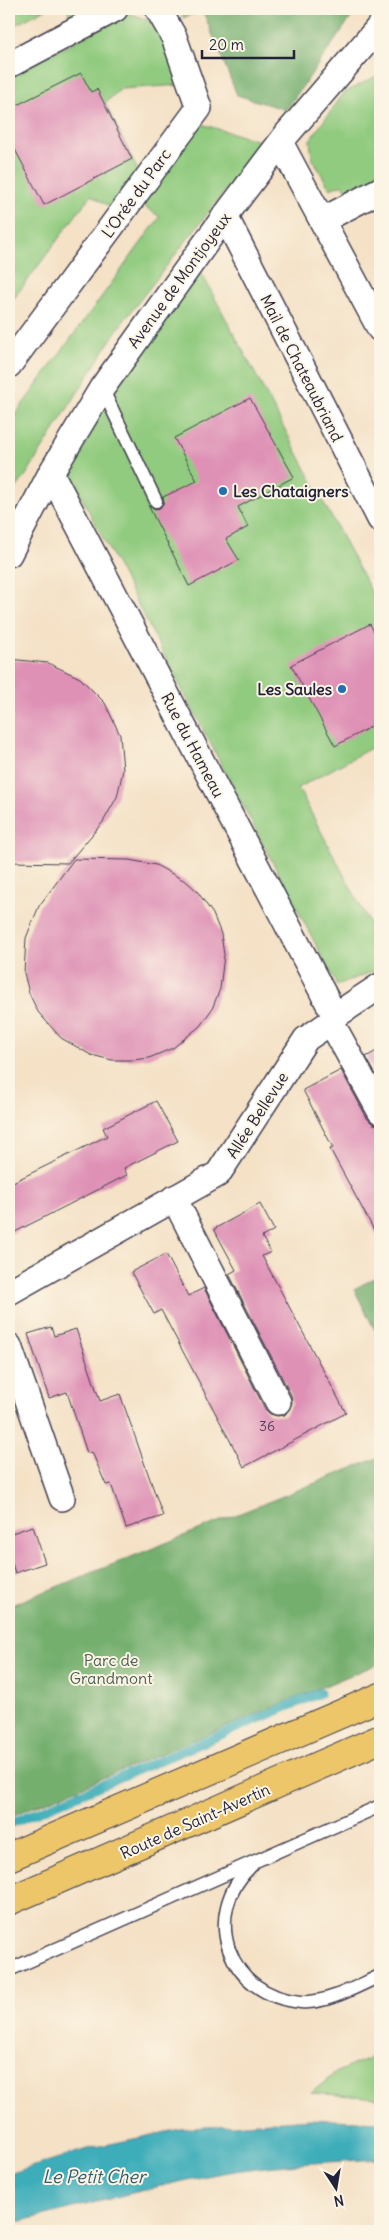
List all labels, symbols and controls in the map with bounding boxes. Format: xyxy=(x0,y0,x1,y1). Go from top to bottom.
scale bar xyxy=(202,28,294,60)
text: 20 m xyxy=(209,35,244,54)
street label: L'Orée du Parc xyxy=(97,145,175,241)
street label: Avenue de Montjoyeux xyxy=(123,208,235,352)
street label: Mail de Chateaubriand xyxy=(256,291,348,445)
place label: Les Chataigners xyxy=(233,481,349,502)
marker: Les Chataigners xyxy=(217,485,229,497)
place label: Les Saules xyxy=(257,679,332,699)
marker: Les Saules xyxy=(336,683,348,695)
street label: Rue du Hameau xyxy=(157,689,229,801)
street label: Allée Bellevue xyxy=(222,1068,292,1162)
house number: 36 xyxy=(259,1417,275,1435)
park label: Parc de Grandmont xyxy=(69,1650,153,1688)
street label: Route de Saint-Avertin xyxy=(117,1779,273,1863)
north arrow xyxy=(312,2162,362,2212)
water label: Le Petit Cher xyxy=(43,2165,148,2188)
text: N xyxy=(332,2191,345,2211)

